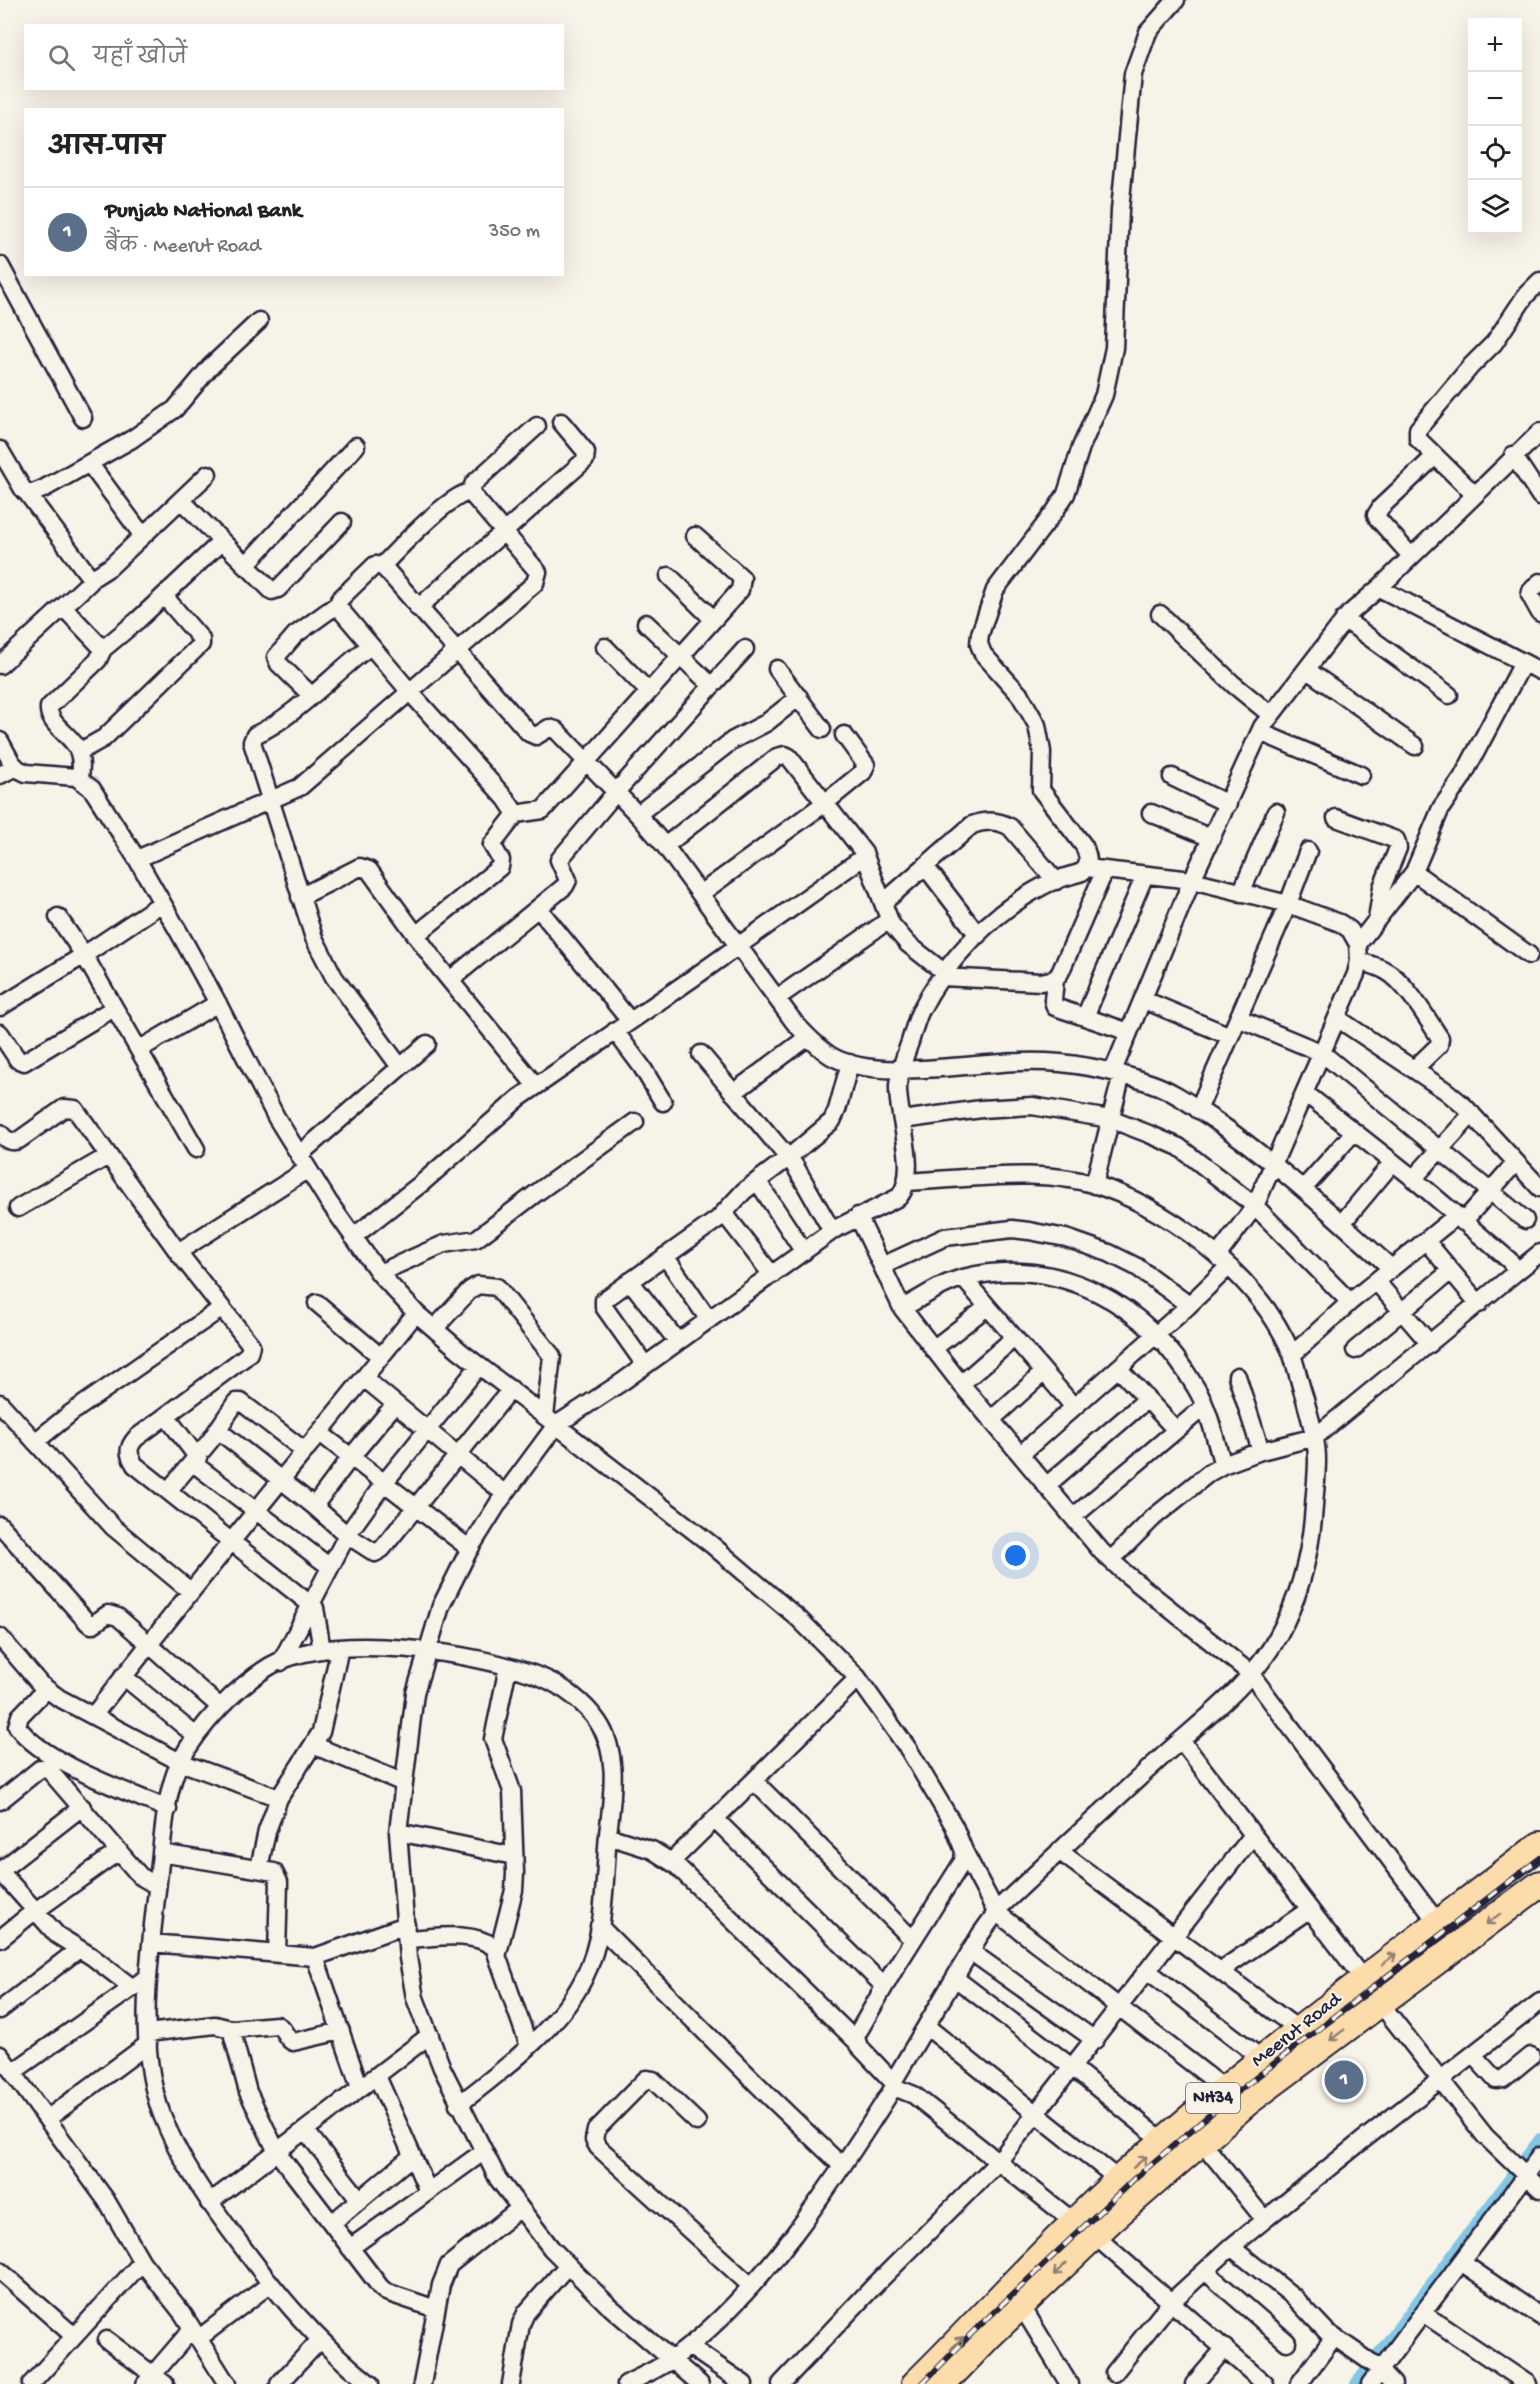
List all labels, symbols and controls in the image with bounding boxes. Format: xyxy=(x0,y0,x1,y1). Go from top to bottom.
map controls xyxy=(1468,18,1522,234)
button: + xyxy=(1468,18,1522,72)
search box xyxy=(24,24,564,90)
icon: search xyxy=(45,41,78,74)
text: यहाँ खोजें xyxy=(93,46,187,72)
button: − xyxy=(1468,72,1522,126)
button: locate xyxy=(1468,126,1522,180)
text: आस-पास xyxy=(48,134,165,165)
button: layers xyxy=(1468,180,1522,234)
text: Punjab National Bank xyxy=(105,199,302,225)
text: 1 xyxy=(63,221,72,244)
text: 350 m xyxy=(489,221,540,244)
text: बैंक · Meerut Road xyxy=(105,236,261,259)
your location xyxy=(1001,1541,1030,1570)
one-way arrow xyxy=(1486,1912,1502,1925)
one-way arrow xyxy=(1381,1953,1397,1966)
street label: Meerut Road xyxy=(1248,1987,1348,2073)
one-way arrow xyxy=(1329,2029,1345,2042)
pin: 1 xyxy=(1324,2058,1364,2102)
road number: NH34 xyxy=(1186,2083,1240,2113)
one-way arrow xyxy=(1132,2155,1147,2169)
one-way arrow xyxy=(1052,2262,1067,2276)
one-way arrow xyxy=(949,2335,964,2350)

